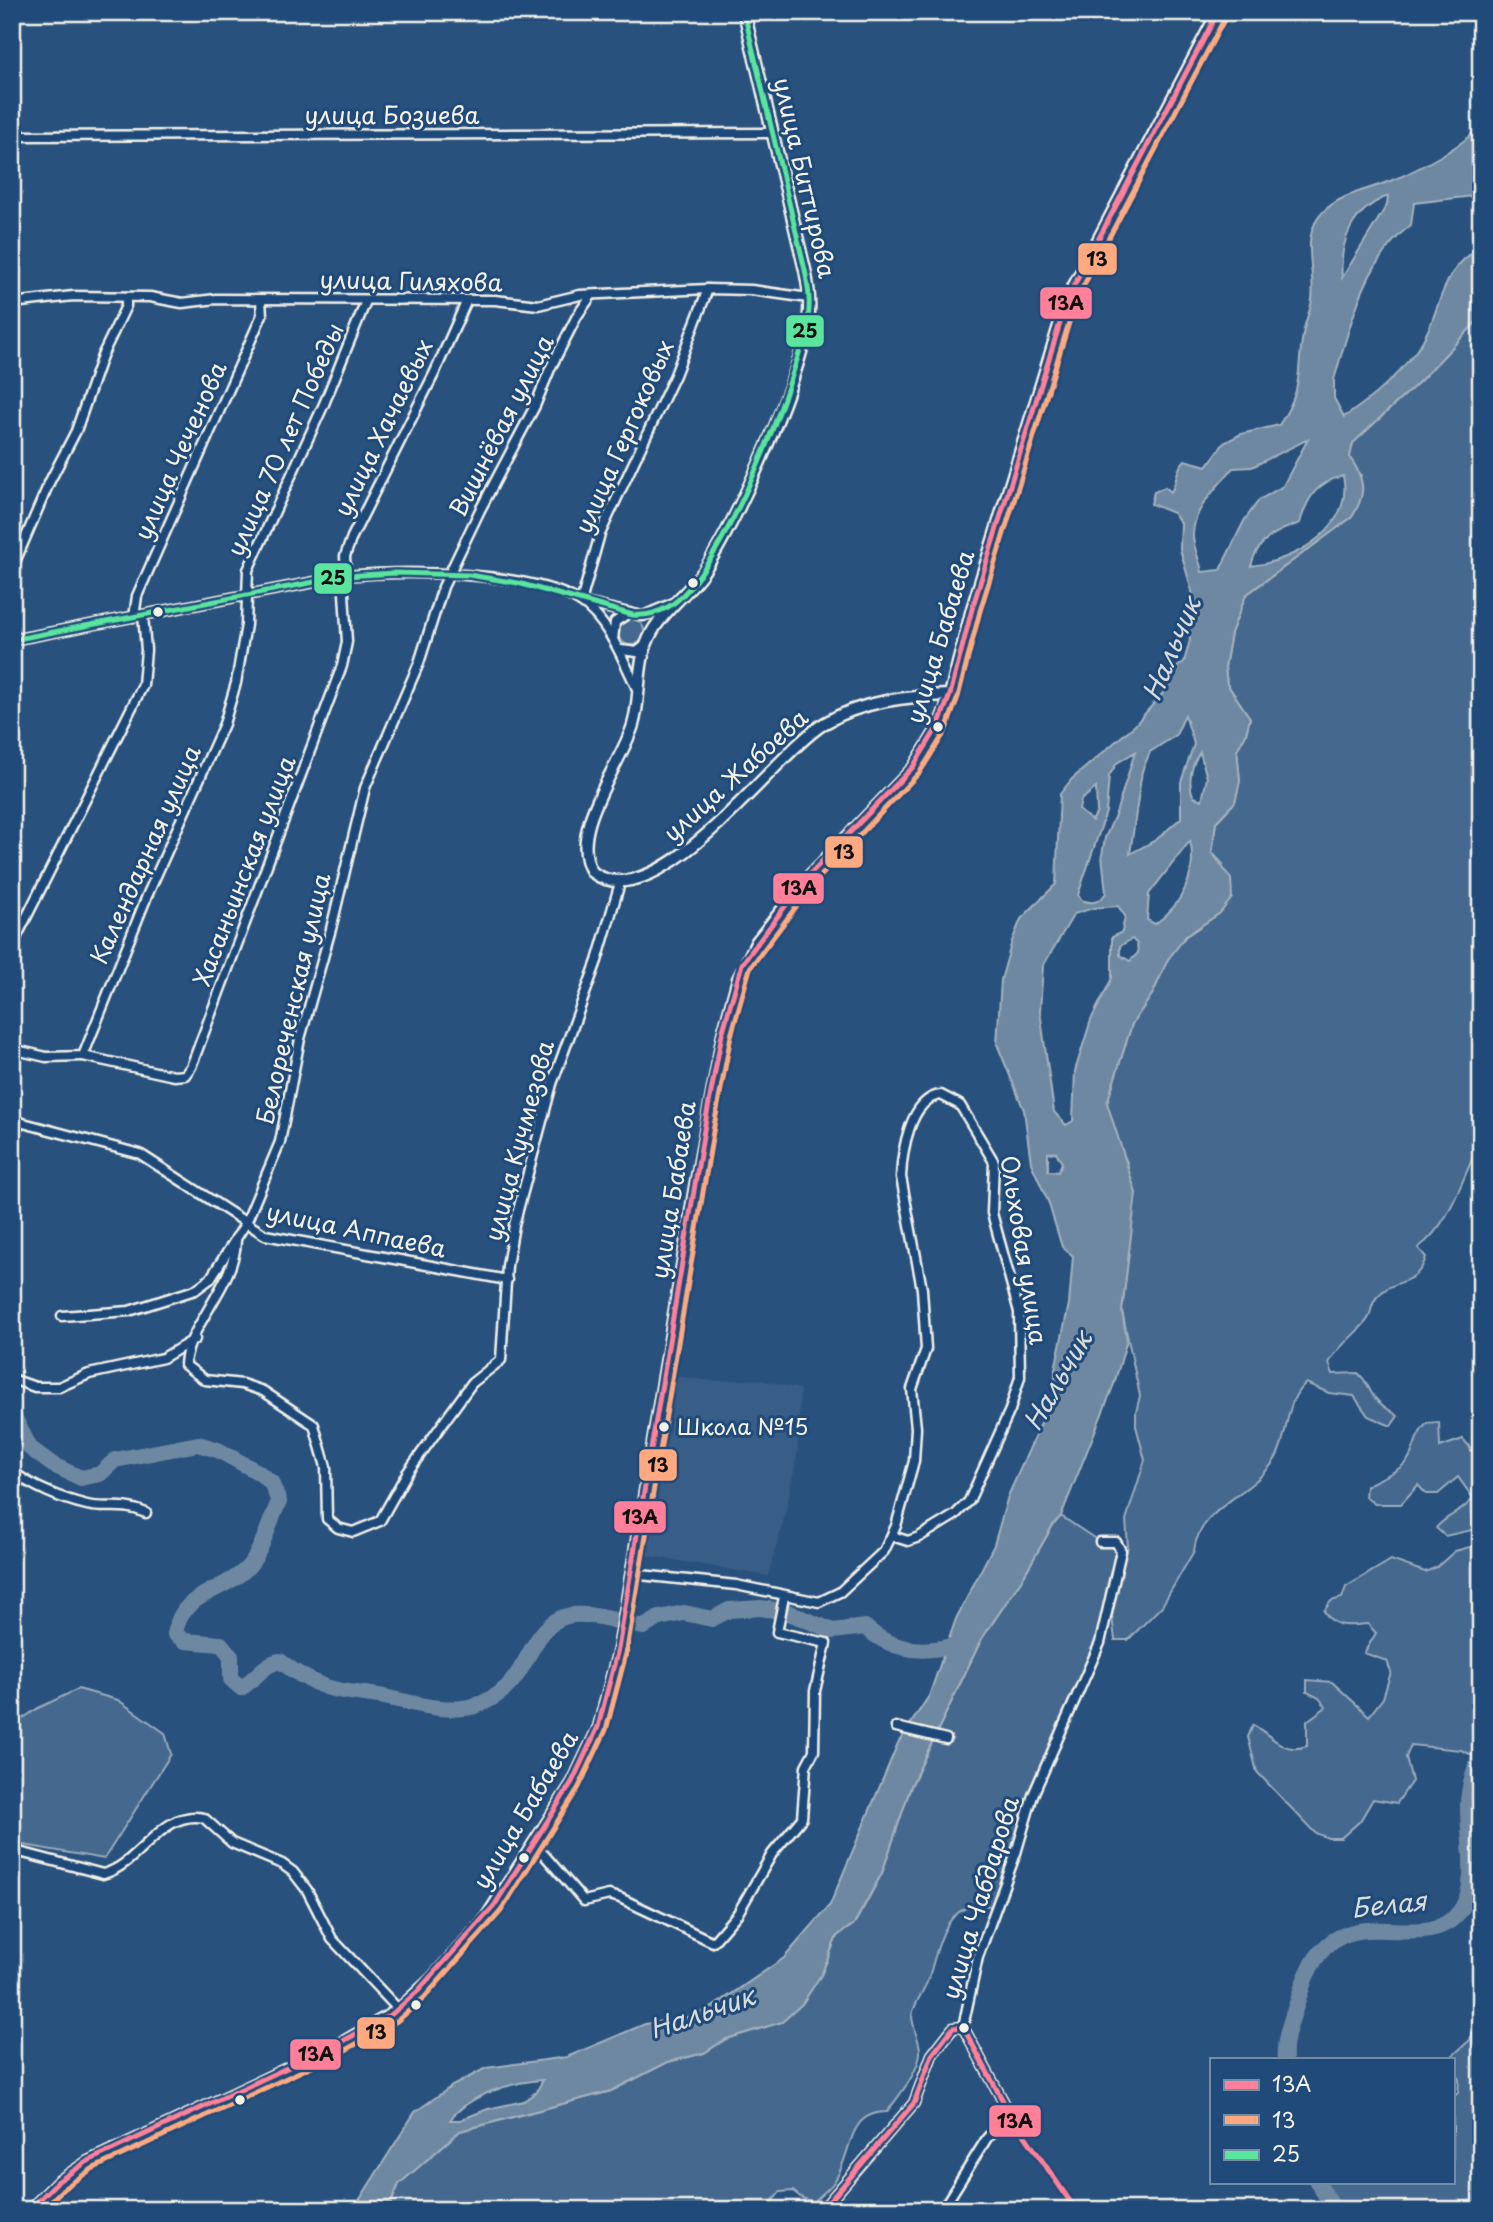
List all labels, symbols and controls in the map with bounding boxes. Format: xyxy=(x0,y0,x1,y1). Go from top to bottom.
street label: улица Биттирова xyxy=(765,74,847,281)
street label: улица Бозиева xyxy=(305,96,479,132)
line badge: 13 xyxy=(1077,242,1118,276)
text: 13 xyxy=(1086,244,1108,272)
street label: улица Гиляхова xyxy=(319,260,503,300)
line badge: 13А xyxy=(1039,286,1093,320)
text: 13А xyxy=(1048,288,1084,316)
line badge: 25 xyxy=(785,314,825,348)
text: 25 xyxy=(792,316,818,344)
street label: улица 70 лет Победы xyxy=(216,317,352,562)
street label: Вишнёвая улица xyxy=(439,328,562,522)
street label: улица Хачаевых xyxy=(324,332,441,522)
street label: улица Гергоковых xyxy=(564,334,682,539)
street label: улица Чеченова xyxy=(124,355,235,545)
street label: улица Бабаева xyxy=(896,545,983,728)
line badge: 25 xyxy=(313,562,353,595)
text: 25 xyxy=(320,563,346,591)
unlabelled marker xyxy=(686,576,700,590)
water label: Нальчик xyxy=(1131,588,1211,706)
unlabelled marker xyxy=(151,605,165,619)
street label: улица Жабоева xyxy=(654,700,815,849)
unlabelled marker xyxy=(931,720,945,734)
street label: Календарная улица xyxy=(80,739,209,969)
street label: Хасаньинская улица xyxy=(183,750,304,991)
line badge: 13 xyxy=(824,835,864,869)
text: 13 xyxy=(833,837,855,865)
street label: Белореченская улица xyxy=(246,869,339,1128)
line badge: 13А xyxy=(772,872,825,905)
text: 13А xyxy=(781,873,817,901)
street label: улица Кучмезова xyxy=(474,1036,562,1245)
street label: улица Бабаева xyxy=(640,1098,704,1281)
street label: Ольховая улица xyxy=(992,1153,1058,1347)
street label: улица Аппаева xyxy=(263,1192,450,1266)
water label: Нальчик xyxy=(1013,1321,1102,1437)
place label: Школа №15 xyxy=(677,1409,808,1442)
marker: Школа №15 xyxy=(657,1420,671,1434)
line badge: 13 xyxy=(638,1448,678,1482)
text: 13 xyxy=(647,1450,669,1478)
line badge: 13А xyxy=(613,1500,667,1534)
text: 13А xyxy=(622,1502,658,1530)
street label: улица Бабаева xyxy=(463,1723,586,1895)
street label: улица Чабдарова xyxy=(931,1791,1027,2003)
unlabelled marker xyxy=(517,1851,531,1865)
water label: Белая xyxy=(1349,1880,1430,1927)
water label: Нальчик xyxy=(644,1975,762,2048)
unlabelled marker xyxy=(409,1998,423,2012)
line badge: 13 xyxy=(356,2016,396,2050)
text: 13 xyxy=(365,2017,387,2045)
unlabelled marker xyxy=(957,2021,971,2035)
line badge: 13А xyxy=(289,2038,342,2071)
text: 13А xyxy=(298,2039,334,2067)
legend xyxy=(1210,2058,1454,2184)
text: 13А xyxy=(1272,2067,1311,2099)
unlabelled marker xyxy=(233,2093,247,2107)
text: 13 xyxy=(1272,2103,1295,2135)
line badge: 13А xyxy=(988,2104,1042,2138)
text: 13А xyxy=(997,2106,1033,2134)
text: 25 xyxy=(1272,2137,1300,2169)

